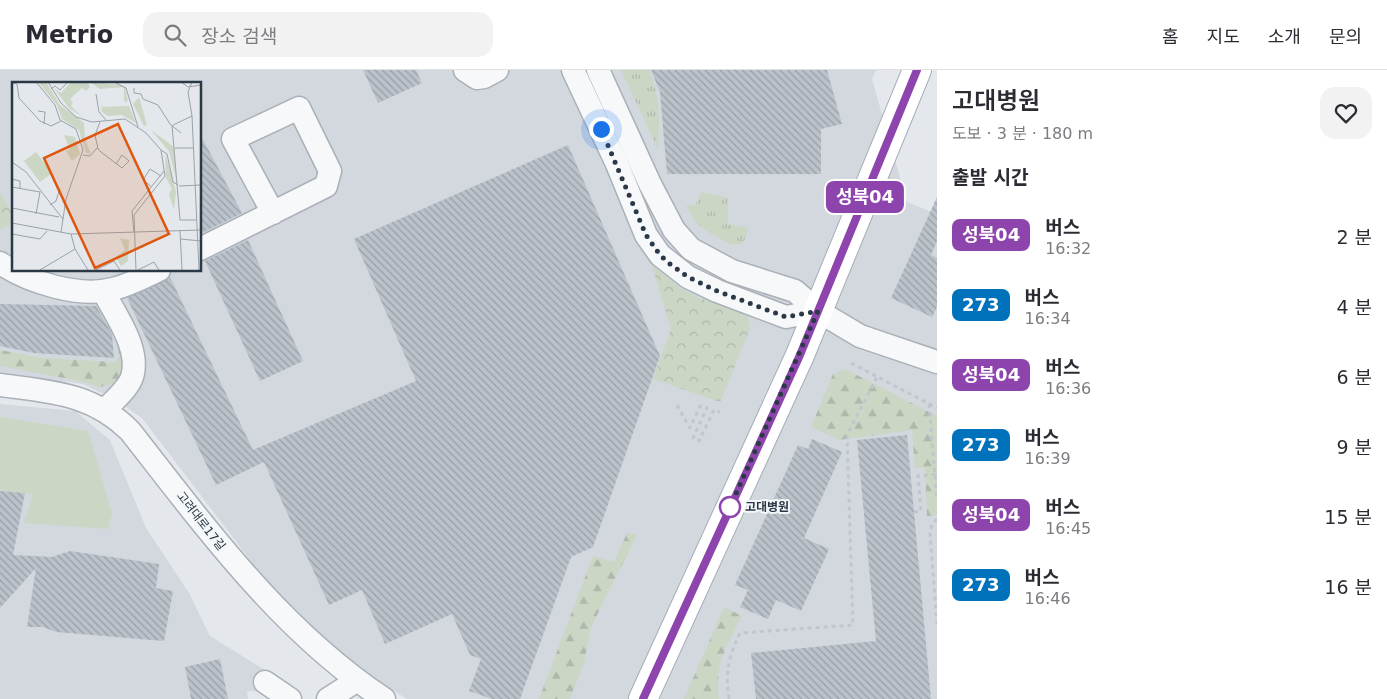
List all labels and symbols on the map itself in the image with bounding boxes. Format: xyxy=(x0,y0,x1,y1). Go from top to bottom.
inset map xyxy=(12,82,201,271)
your location xyxy=(589,117,614,142)
line badge: 성북04 xyxy=(830,181,900,213)
street label: 고려대로17길 xyxy=(174,489,228,553)
marker: 고대병원 xyxy=(719,496,741,518)
place label: 고대병원 xyxy=(745,500,789,514)

